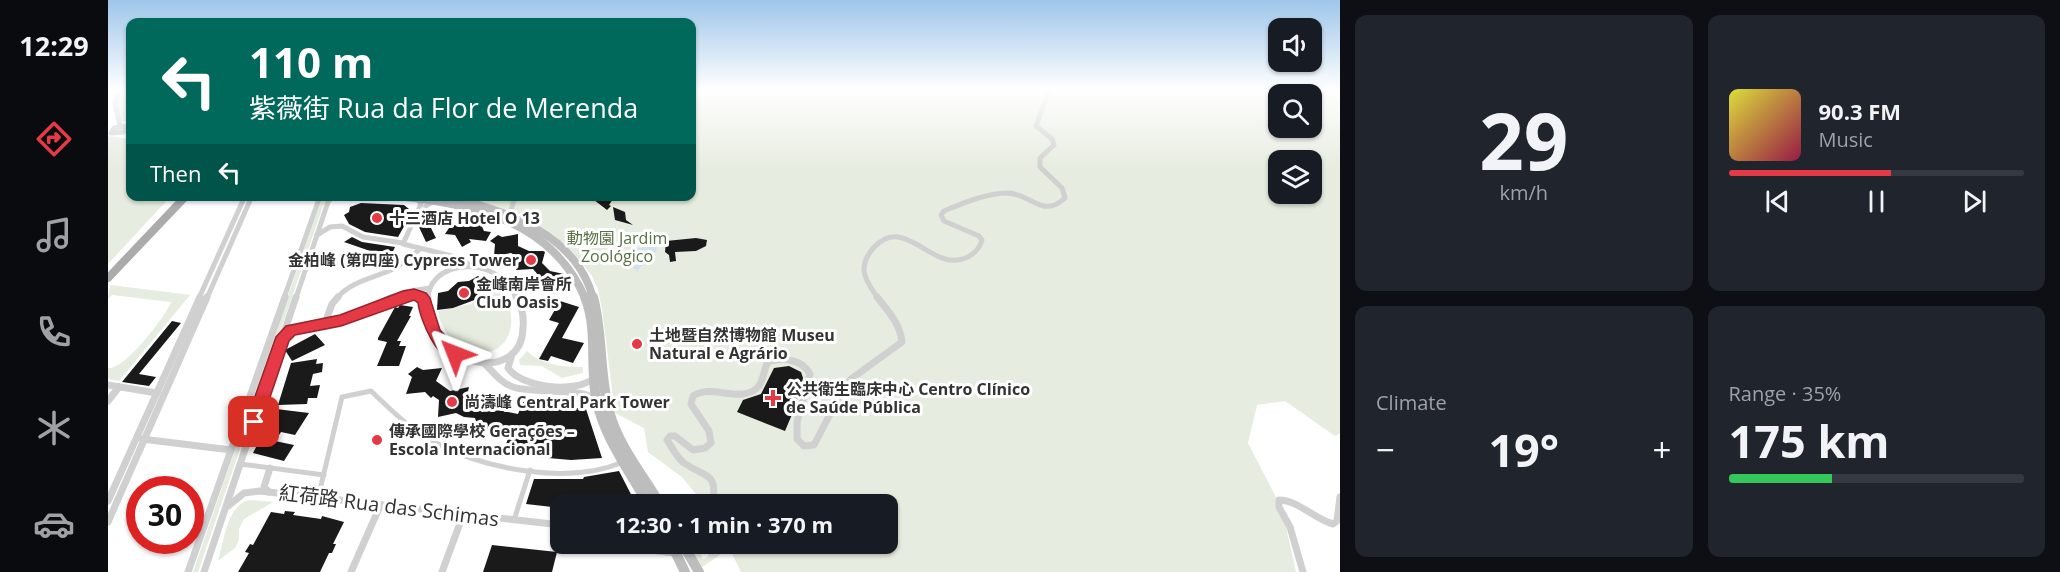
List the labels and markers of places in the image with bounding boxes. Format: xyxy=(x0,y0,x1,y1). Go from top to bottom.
place label: 十三酒店 Hotel O 13 xyxy=(389,207,540,229)
marker: 十三酒店 Hotel O 13 xyxy=(370,211,384,225)
place label: 金柏峰 (第四座) Cypress Tower xyxy=(288,249,519,271)
marker: 金柏峰 (第四座) Cypress Tower xyxy=(524,253,538,267)
place label: 金峰南岸會所 Club Oasis xyxy=(476,273,572,313)
marker: 金峰南岸會所 Club Oasis xyxy=(457,286,471,300)
place label: 土地暨自然博物館 Museu Natural e Agrário xyxy=(649,324,835,364)
marker: 土地暨自然博物館 Museu Natural e Agrário xyxy=(630,337,644,351)
place label: 公共衛生臨床中心 Centro Clínico de Saúde Pública xyxy=(786,378,1030,418)
marker: 公共衛生臨床中心 Centro Clínico de Saúde Pública xyxy=(764,389,782,407)
place label: 尚濤峰 Central Park Tower xyxy=(464,391,670,413)
marker: 尚濤峰 Central Park Tower xyxy=(445,395,459,409)
pin xyxy=(228,396,279,447)
place label: 傳承國際學校 Gerações – Escola Internacional xyxy=(389,420,575,460)
marker: 傳承國際學校 Gerações – Escola Internacional xyxy=(370,433,384,447)

